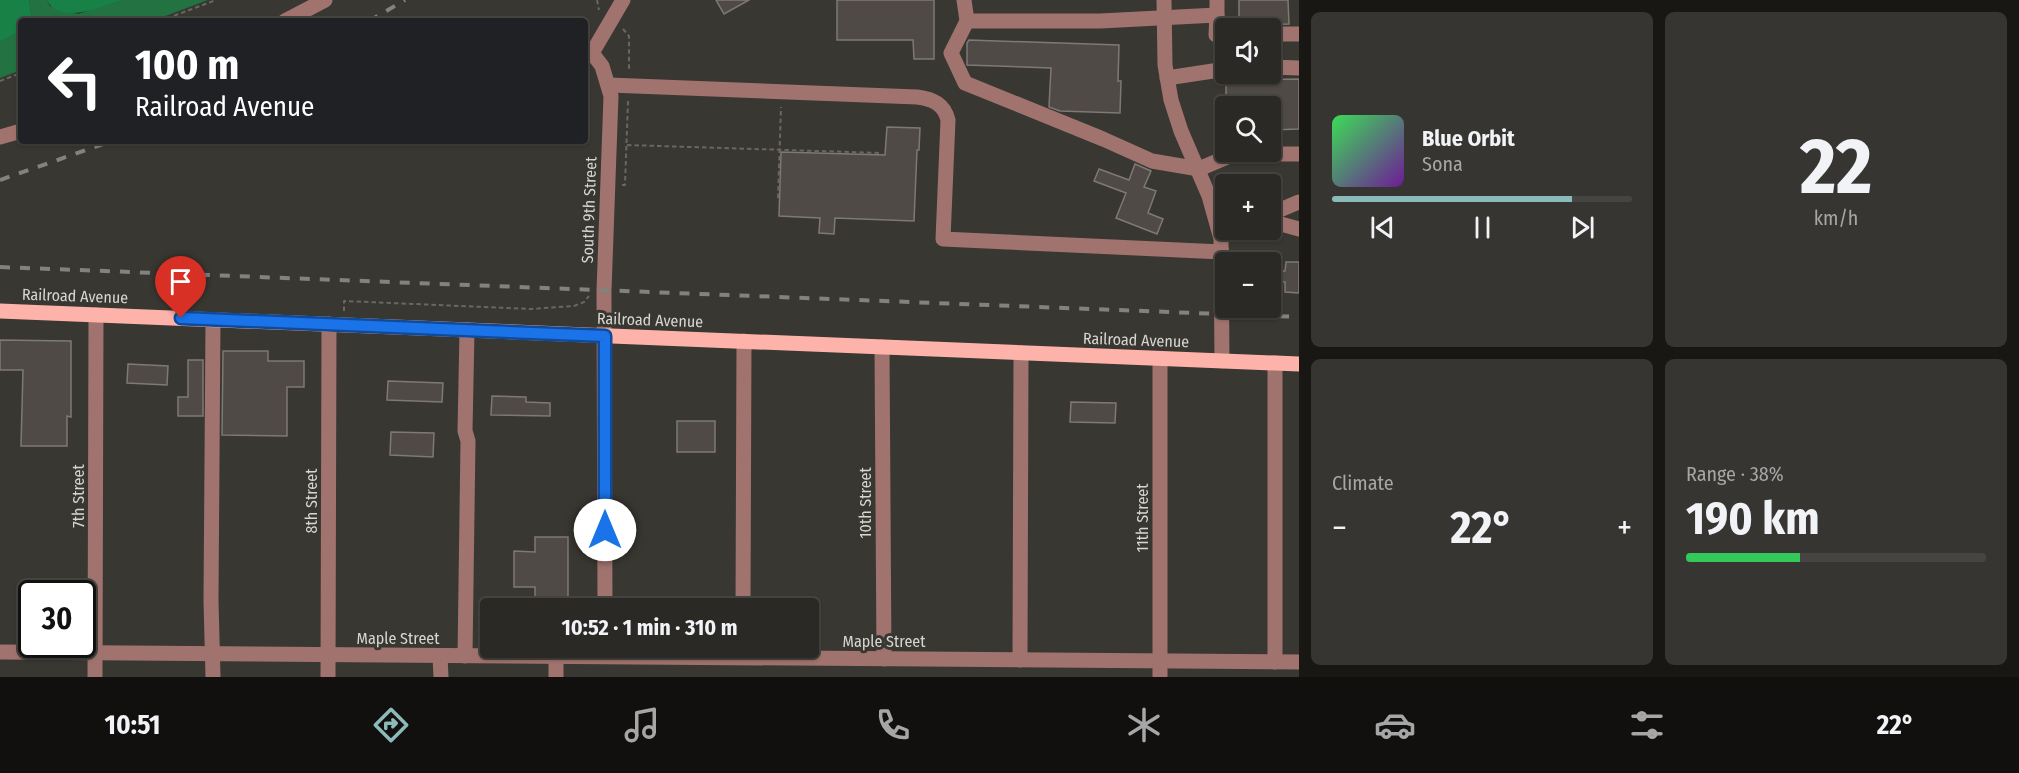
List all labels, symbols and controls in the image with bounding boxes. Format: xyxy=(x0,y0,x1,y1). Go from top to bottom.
map controls xyxy=(1215,18,1281,318)
button: sound xyxy=(1215,18,1281,84)
text: 100 m xyxy=(135,40,239,90)
icon: left xyxy=(36,42,114,120)
text: Railroad Avenue xyxy=(135,91,314,123)
button: search xyxy=(1215,96,1281,162)
text: 22 xyxy=(1800,120,1872,214)
text: Blue Orbit xyxy=(1422,125,1515,152)
text: Sona xyxy=(1422,152,1463,176)
street label: South 9th Street xyxy=(578,156,600,264)
button: + xyxy=(1215,174,1281,240)
text: km/h xyxy=(1814,206,1858,230)
icon: previous xyxy=(1366,211,1399,244)
icon: pause xyxy=(1466,211,1499,244)
icon: next xyxy=(1566,211,1599,244)
button: − xyxy=(1215,252,1281,318)
pin xyxy=(155,256,206,318)
icon: arrive xyxy=(164,265,197,298)
street label: Railroad Avenue xyxy=(22,285,129,307)
street label: Railroad Avenue xyxy=(597,309,704,331)
street label: Railroad Avenue xyxy=(1083,329,1190,351)
text: Range · 38% xyxy=(1686,462,1784,486)
street label: 7th Street xyxy=(69,464,88,528)
street label: 10th Street xyxy=(856,467,875,539)
street label: 8th Street xyxy=(302,468,321,533)
text: Climate xyxy=(1332,471,1394,495)
street label: 11th Street xyxy=(1133,483,1152,553)
text: 190 km xyxy=(1686,492,1819,546)
position arrow xyxy=(573,498,637,562)
text: 22° xyxy=(1451,501,1513,555)
text: − xyxy=(1332,508,1347,548)
text: + xyxy=(1617,508,1632,548)
speed limit sign: 30 xyxy=(18,580,96,658)
text: 10:52 · 1 min · 310 m xyxy=(561,614,738,641)
street label: Maple Street xyxy=(357,629,440,648)
street label: Maple Street xyxy=(843,632,926,651)
icon: directions xyxy=(370,704,412,746)
icon: music xyxy=(621,704,663,746)
icon: phone xyxy=(872,704,914,746)
icon: climate xyxy=(1123,704,1165,746)
icon: car xyxy=(1374,704,1416,746)
icon: filters xyxy=(1626,704,1668,746)
text: 10:51 xyxy=(105,709,160,741)
text: 22° xyxy=(1877,709,1914,741)

